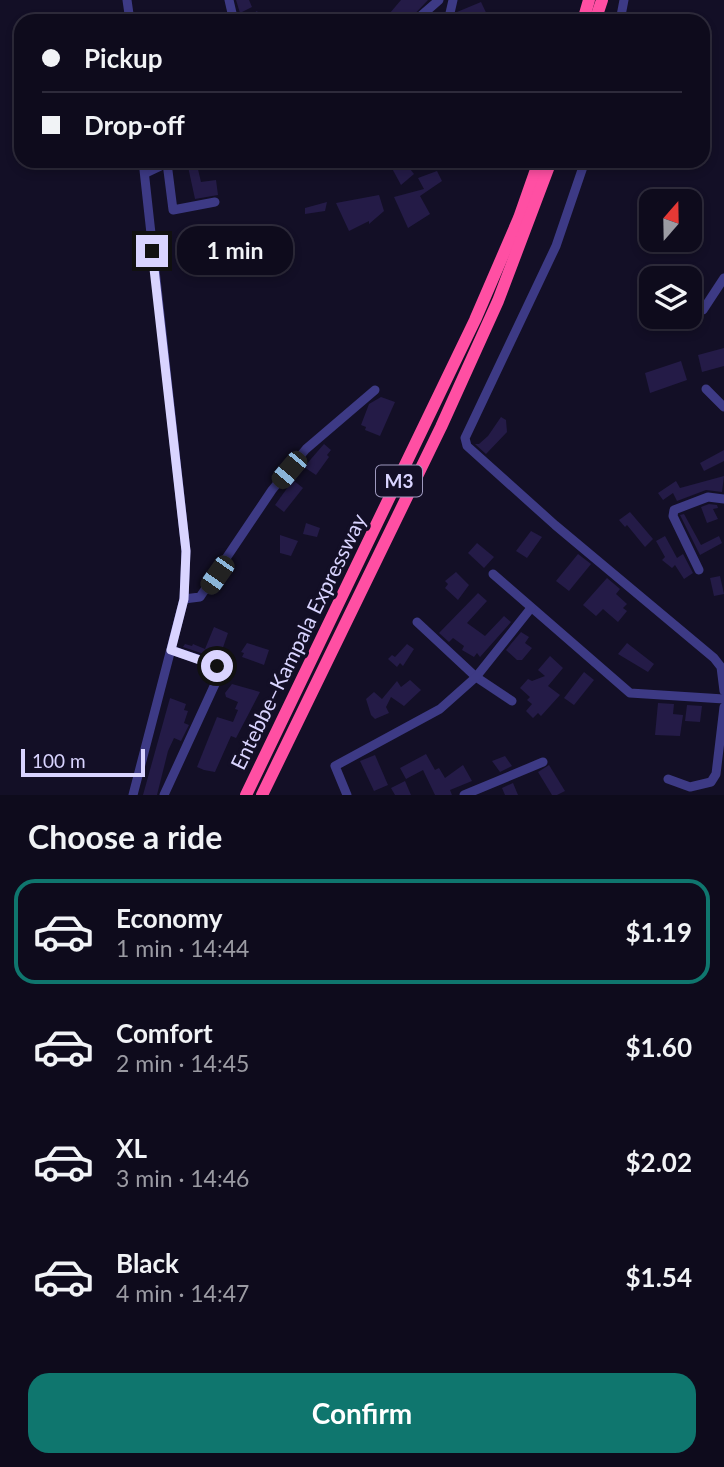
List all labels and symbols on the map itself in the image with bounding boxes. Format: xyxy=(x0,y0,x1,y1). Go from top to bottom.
north arrow xyxy=(639,189,702,252)
callout: 1 min xyxy=(176,226,292,276)
route end xyxy=(136,235,168,267)
car xyxy=(268,447,311,493)
road number: M3 xyxy=(376,466,422,496)
street label: Entebbe–Kampala Expressway xyxy=(225,509,371,773)
car xyxy=(197,552,238,598)
route start xyxy=(201,650,233,682)
scale bar xyxy=(21,746,145,778)

